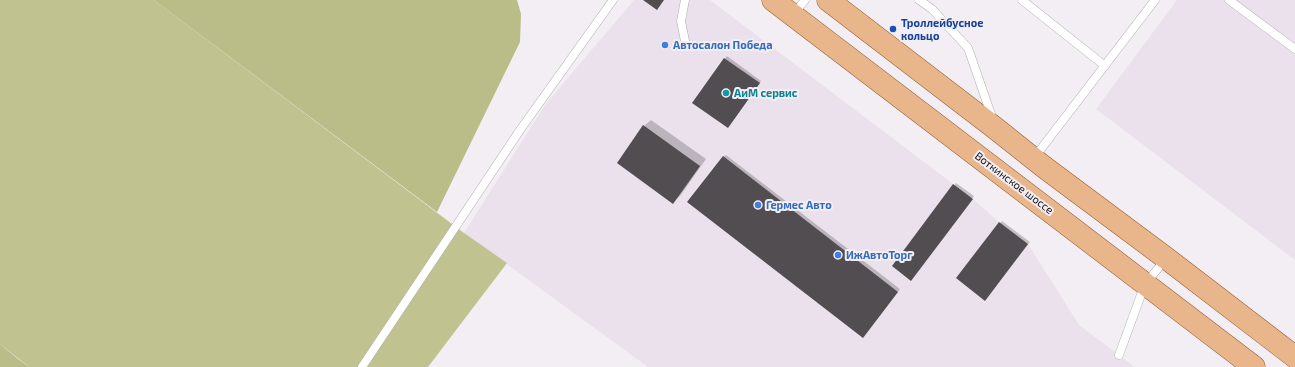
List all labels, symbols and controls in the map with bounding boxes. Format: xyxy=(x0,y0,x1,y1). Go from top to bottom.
place label: Троллейбусное кольцо xyxy=(901,16,983,42)
marker: Троллейбусное кольцо xyxy=(888,24,898,34)
place label: Автосалон Победа xyxy=(673,38,773,52)
marker: Автосалон Победа xyxy=(660,40,670,50)
place label: АиМ сервис xyxy=(734,86,797,100)
marker: АиМ сервис xyxy=(721,88,731,98)
street label: Воткинское шоссе xyxy=(972,149,1056,217)
place label: Гермес Авто xyxy=(766,198,832,212)
marker: Гермес Авто xyxy=(753,200,763,210)
place label: ИжАвтоТорг xyxy=(846,248,912,262)
marker: ИжАвтоТорг xyxy=(833,250,843,260)

